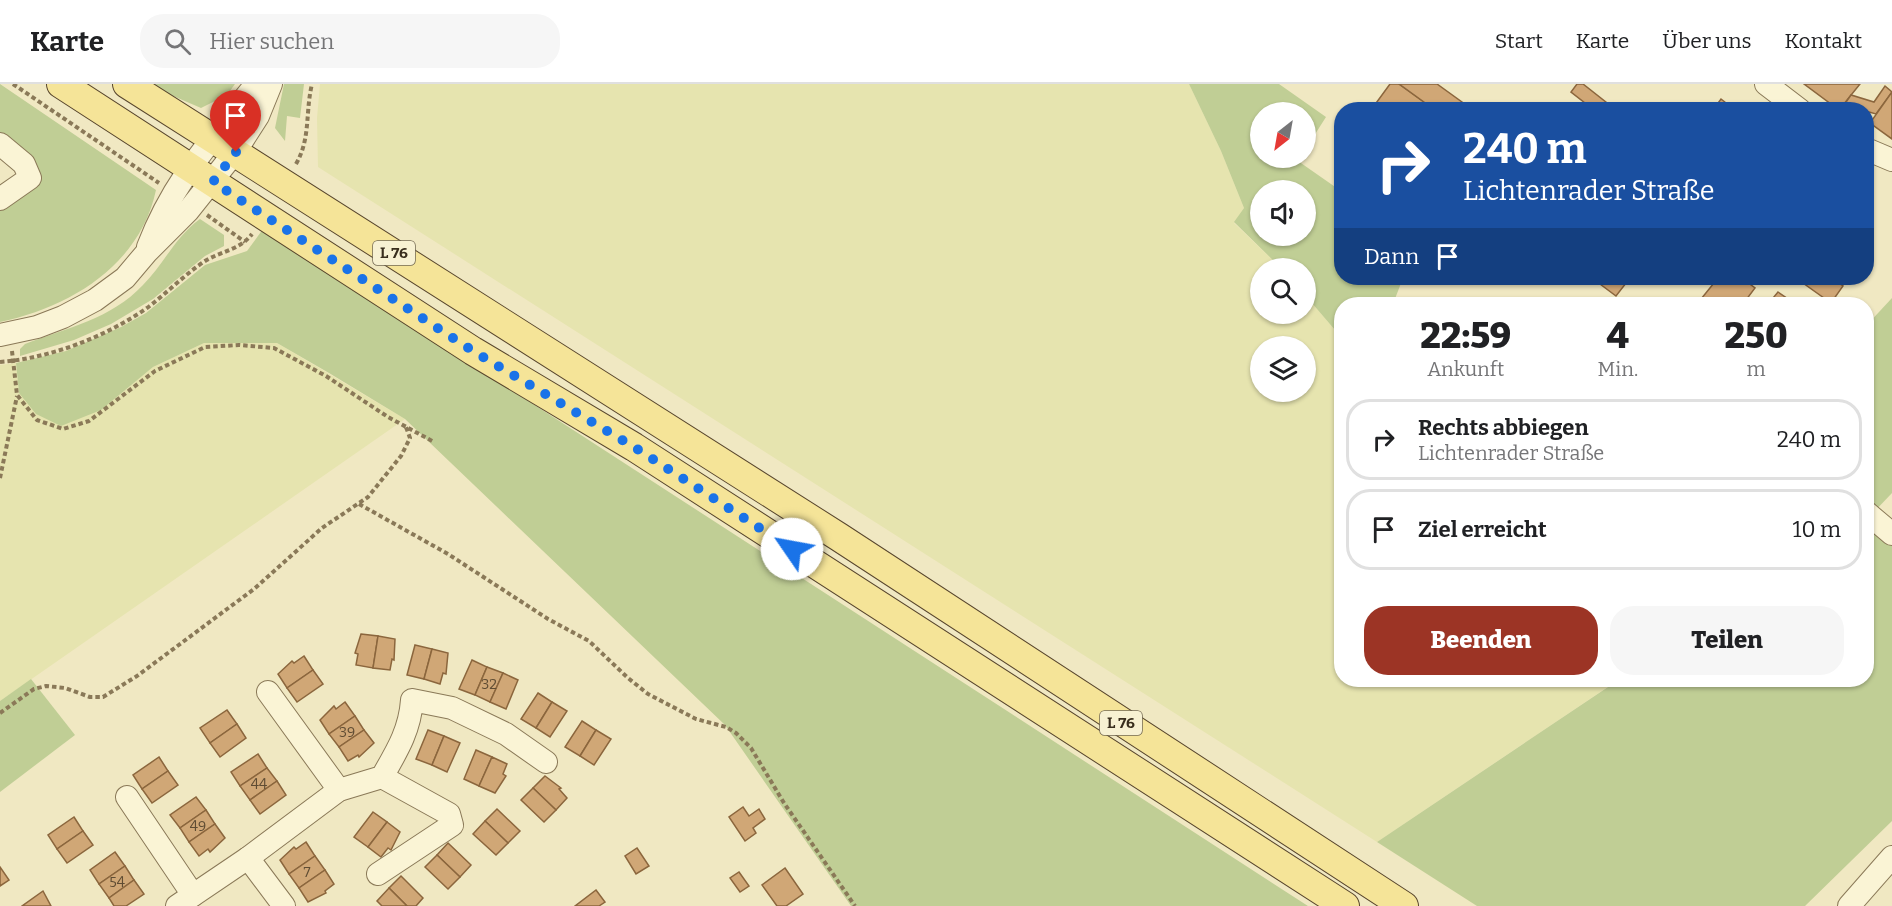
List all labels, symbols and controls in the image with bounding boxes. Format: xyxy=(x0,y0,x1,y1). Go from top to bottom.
search box xyxy=(140,14,560,68)
text: Karte xyxy=(30,25,104,58)
icon: search xyxy=(161,25,194,58)
text: Hier suchen xyxy=(209,28,334,55)
text: Start xyxy=(1495,28,1543,54)
text: Karte xyxy=(1576,28,1629,54)
text: Über uns xyxy=(1662,28,1752,54)
text: Kontakt xyxy=(1785,28,1862,54)
pin xyxy=(210,90,261,152)
icon: arrive xyxy=(219,99,252,132)
north arrow xyxy=(1250,102,1316,168)
map controls xyxy=(1250,102,1316,402)
text: 240 m xyxy=(1463,124,1587,174)
icon: right xyxy=(1364,126,1442,204)
text: Lichtenrader Straße xyxy=(1463,175,1714,207)
button: sound xyxy=(1250,180,1316,246)
icon: arrive xyxy=(1431,240,1464,273)
road number: L 76 xyxy=(373,241,415,265)
text: Dann xyxy=(1364,243,1419,270)
button: search xyxy=(1250,258,1316,324)
text: 22:59 xyxy=(1420,314,1511,358)
text: 4 xyxy=(1607,314,1629,358)
text: 250 xyxy=(1724,314,1788,358)
button: layers xyxy=(1250,336,1316,402)
text: Ankunft xyxy=(1427,357,1504,381)
text: Min. xyxy=(1597,357,1638,381)
text: m xyxy=(1747,357,1766,381)
text: Rechts abbiegen xyxy=(1418,414,1589,441)
icon: right xyxy=(1367,423,1400,456)
text: 240 m xyxy=(1777,426,1841,453)
text: Lichtenrader Straße xyxy=(1418,441,1604,465)
icon: arrive xyxy=(1367,513,1400,546)
text: Ziel erreicht xyxy=(1418,516,1547,543)
text: 10 m xyxy=(1793,516,1841,543)
position arrow xyxy=(760,517,824,581)
button: Beenden xyxy=(1364,606,1598,675)
button: Teilen xyxy=(1610,606,1844,675)
house number: 32 xyxy=(481,676,497,693)
road number: L 76 xyxy=(1100,711,1142,735)
house number: 39 xyxy=(339,724,355,741)
house number: 44 xyxy=(251,776,267,793)
house number: 49 xyxy=(190,818,206,835)
house number: 7 xyxy=(303,864,311,881)
house number: 54 xyxy=(109,874,125,891)

